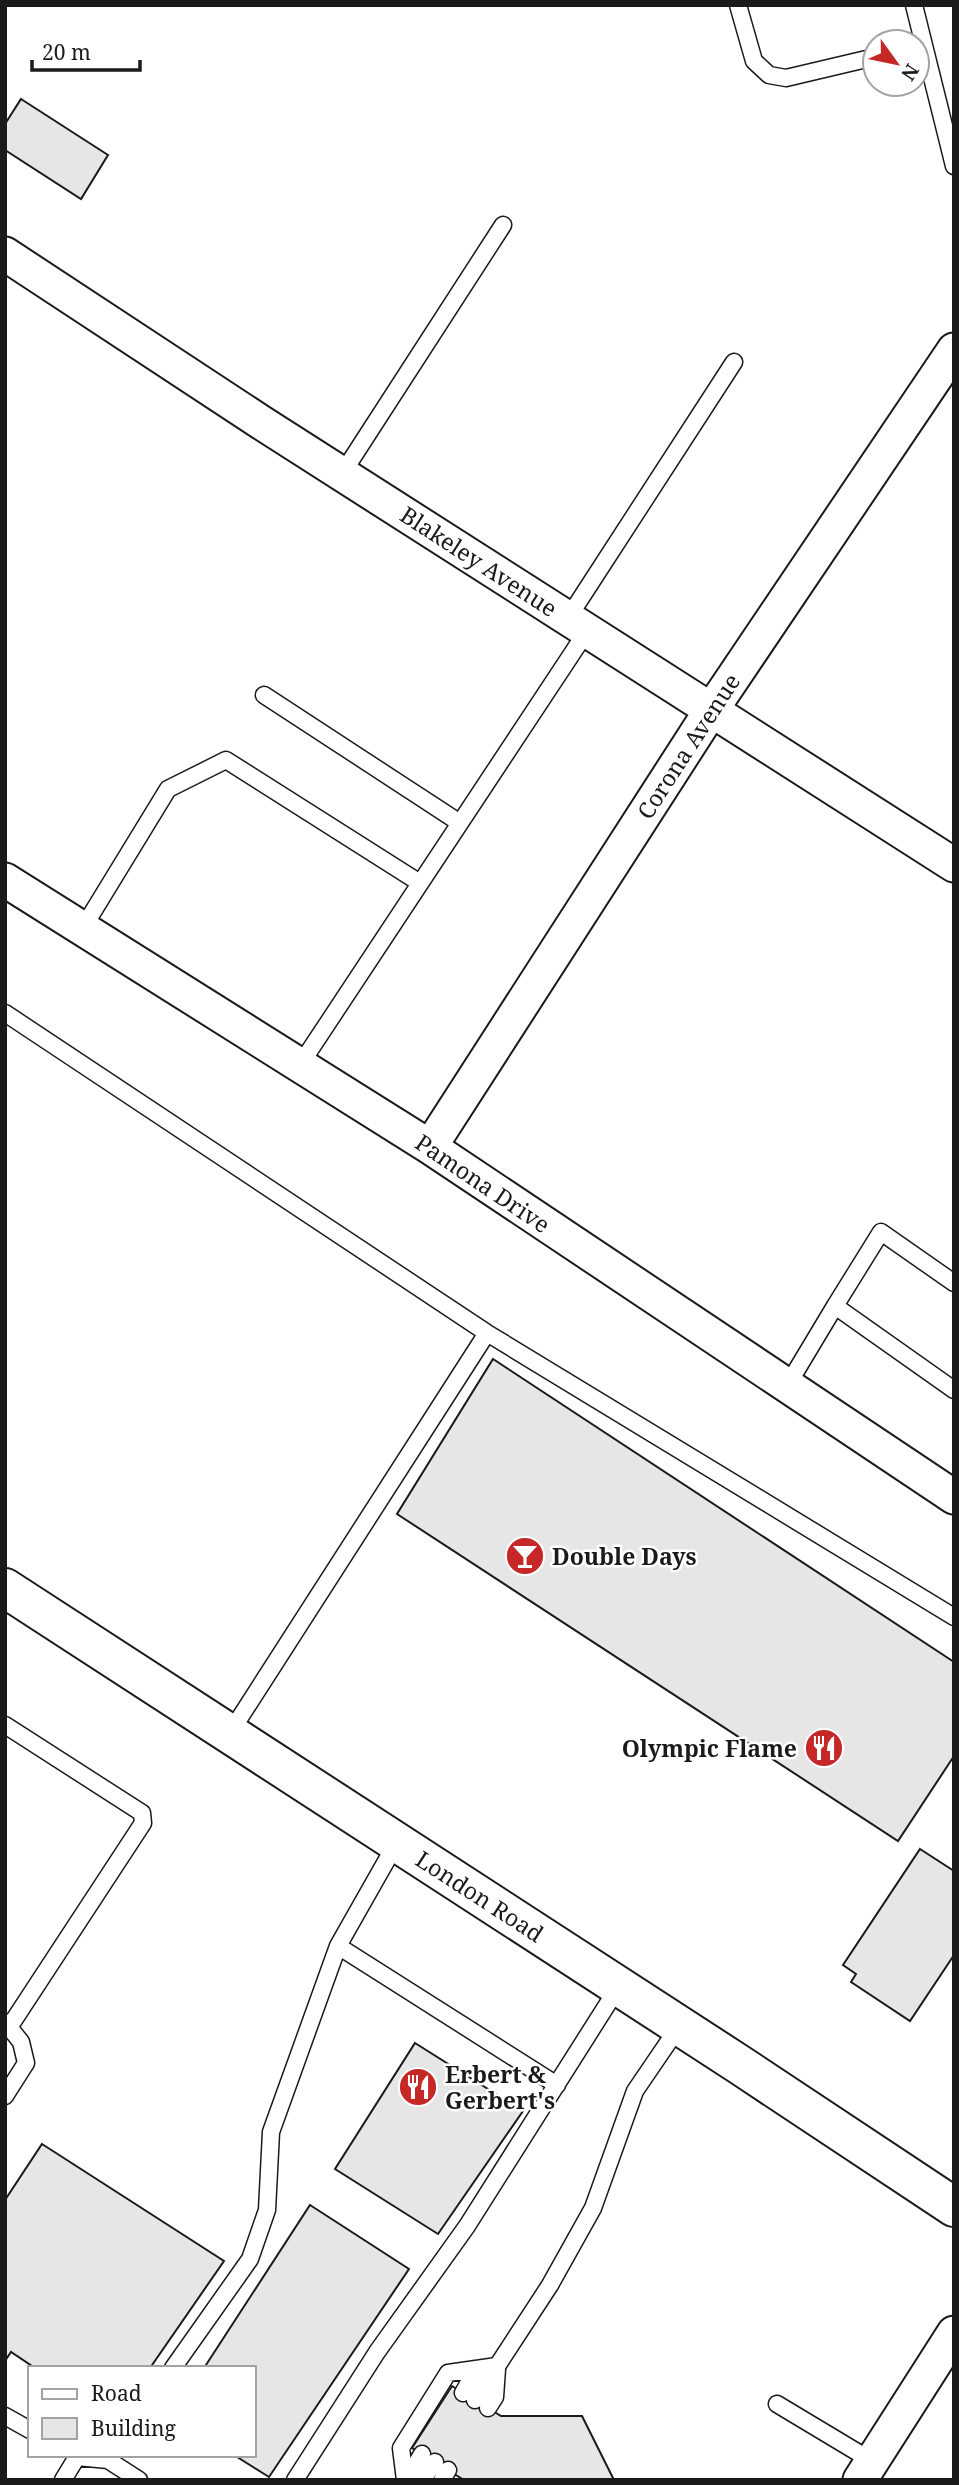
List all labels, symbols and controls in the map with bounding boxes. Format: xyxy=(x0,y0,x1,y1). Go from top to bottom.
scale bar xyxy=(32,28,140,72)
north arrow xyxy=(861,28,931,98)
text: 20 m xyxy=(42,38,91,66)
text: N xyxy=(895,59,925,86)
street label: Blakeley Avenue xyxy=(394,498,564,624)
street label: Corona Avenue xyxy=(629,667,747,825)
street label: Pamona Drive xyxy=(409,1126,557,1240)
bar icon: Double Days xyxy=(504,1535,546,1577)
place label: Double Days xyxy=(552,1540,697,1572)
restaurant icon: Olympic Flame xyxy=(803,1727,845,1769)
place label: Olympic Flame xyxy=(622,1732,797,1764)
street label: London Road xyxy=(410,1843,550,1949)
place label: Erbert & Gerbert's xyxy=(445,2058,555,2116)
restaurant icon: Erbert & Gerbert's xyxy=(397,2066,439,2108)
legend xyxy=(28,2366,256,2457)
text: Road xyxy=(91,2379,142,2407)
text: Building xyxy=(91,2414,176,2442)

